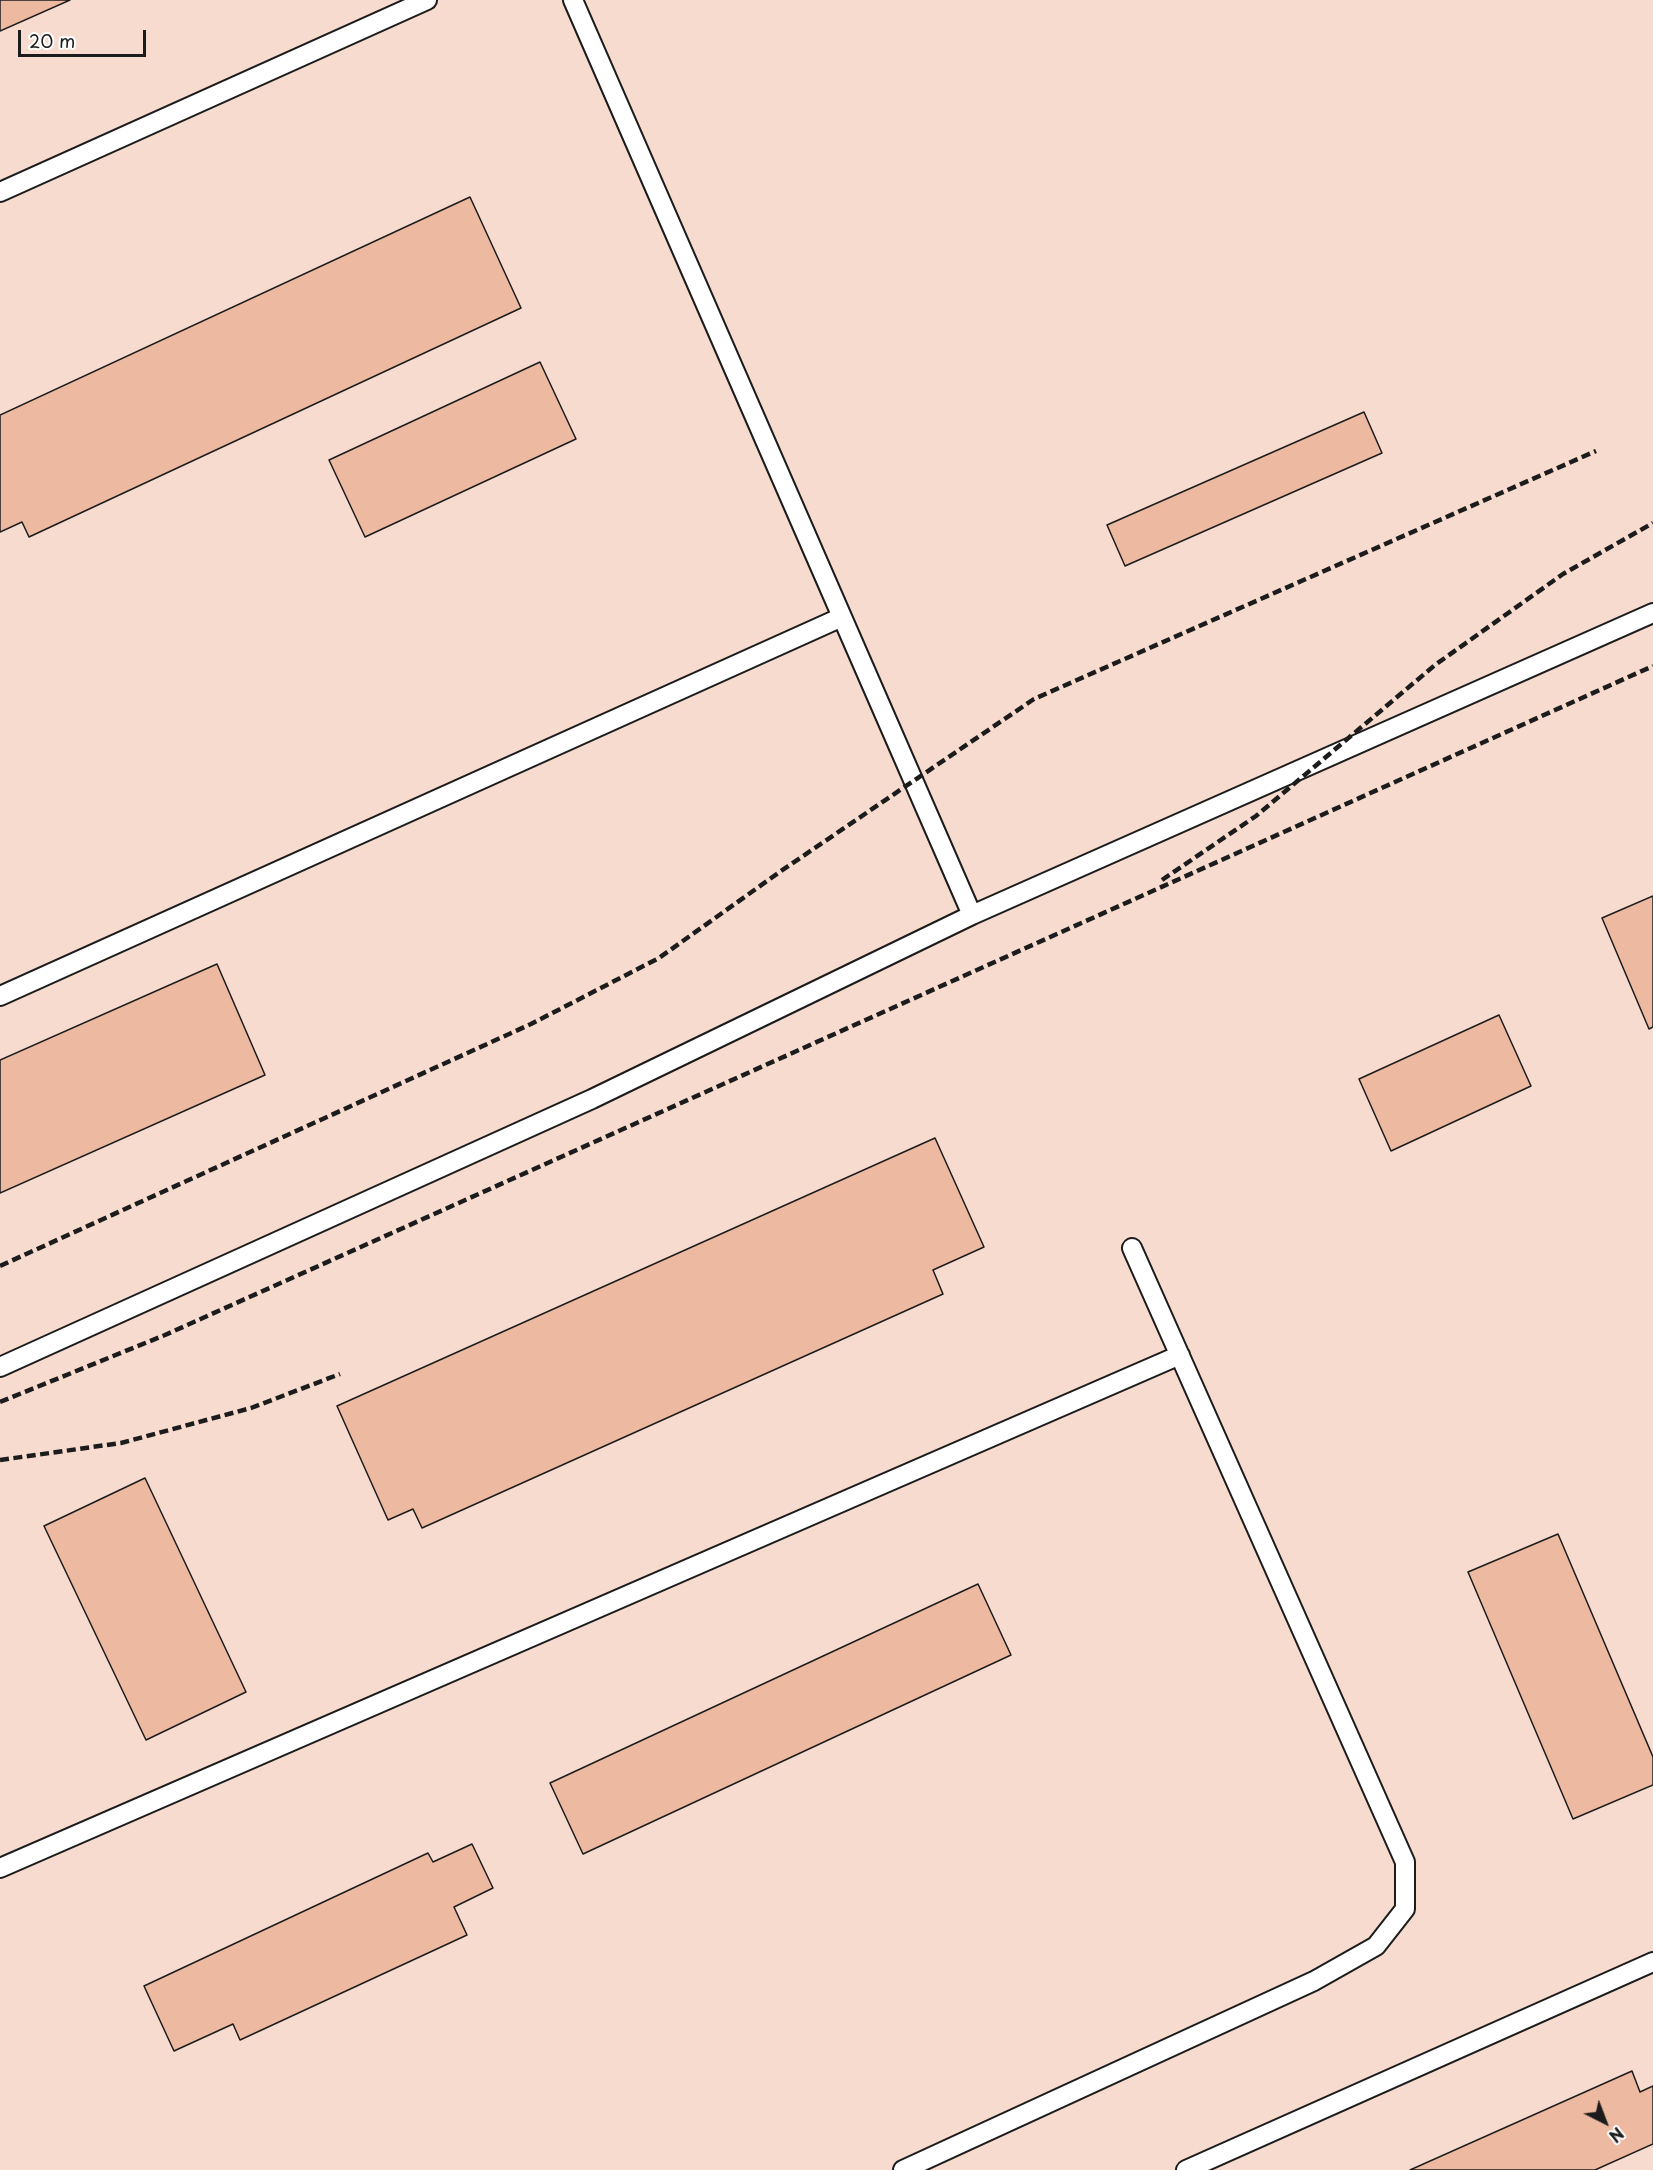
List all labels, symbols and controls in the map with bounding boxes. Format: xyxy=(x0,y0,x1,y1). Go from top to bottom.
scale bar xyxy=(21,18,148,56)
text: 20 m xyxy=(29,27,75,54)
north arrow xyxy=(1575,2092,1635,2152)
text: N xyxy=(1604,2122,1630,2149)

